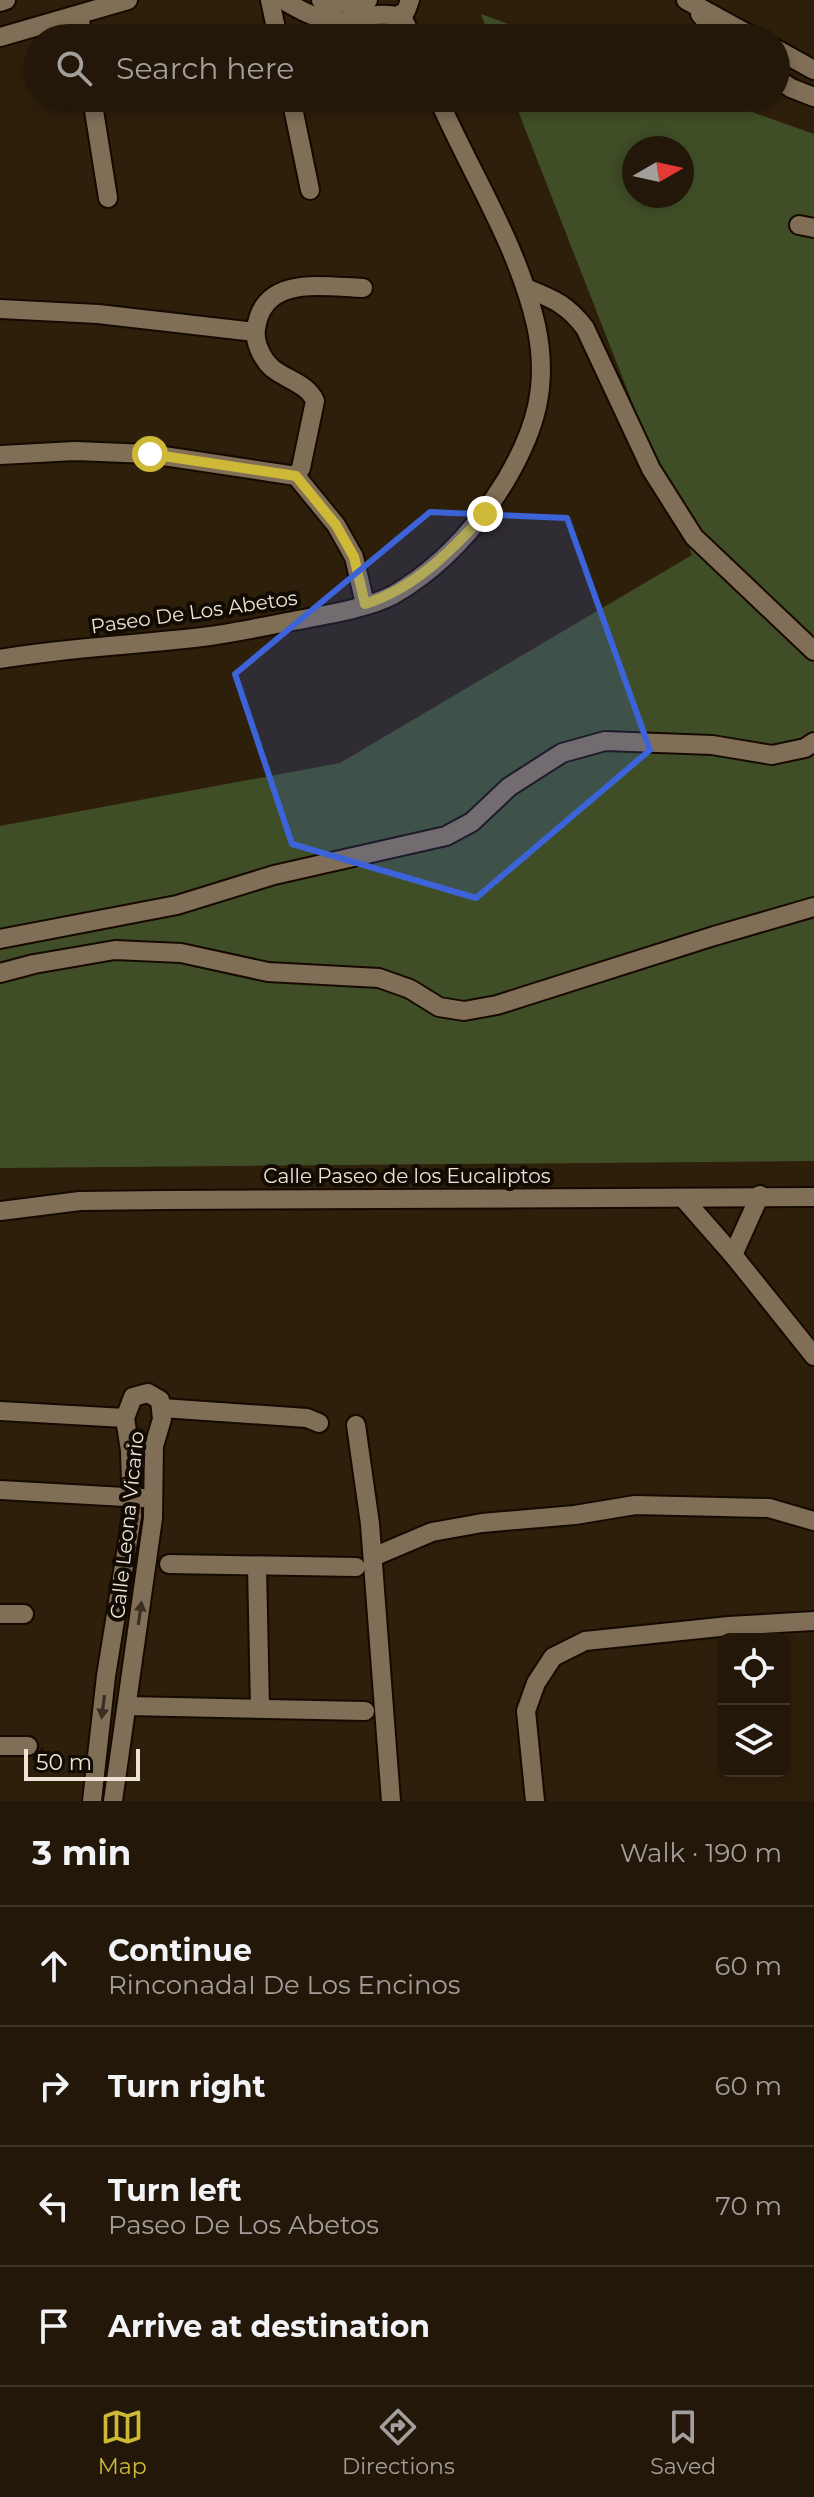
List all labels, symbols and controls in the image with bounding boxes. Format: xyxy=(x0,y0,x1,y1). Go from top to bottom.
search box xyxy=(24,24,790,112)
icon: search xyxy=(52,46,96,90)
text: Search here xyxy=(116,50,294,87)
north arrow xyxy=(622,136,694,208)
route start xyxy=(132,436,168,472)
route end xyxy=(467,496,503,532)
street label: Paseo De Los Abetos xyxy=(89,586,299,638)
street label: Calle Paseo de los Eucaliptos xyxy=(263,1164,551,1188)
street label: Calle Leona Vicario xyxy=(105,1430,149,1620)
one-way arrow xyxy=(134,1600,147,1625)
map controls xyxy=(718,1633,790,1777)
button: locate xyxy=(718,1633,790,1705)
one-way arrow xyxy=(96,1694,109,1719)
button: layers xyxy=(718,1705,790,1777)
scale bar xyxy=(24,1745,140,1781)
text: 50 m xyxy=(36,1749,92,1776)
text: 3 min xyxy=(32,1832,131,1874)
text: Walk · 190 m xyxy=(620,1837,782,1869)
text: Continue xyxy=(108,1932,252,1969)
icon: ahead xyxy=(32,1944,76,1988)
text: 60 m xyxy=(715,1950,782,1982)
text: RinconadaI De Los Encinos xyxy=(108,1969,461,2001)
icon: right xyxy=(32,2064,76,2108)
text: Turn right xyxy=(108,2068,265,2105)
text: 60 m xyxy=(715,2070,782,2102)
text: Turn left xyxy=(108,2172,241,2209)
icon: left xyxy=(32,2184,76,2228)
text: 70 m xyxy=(716,2190,782,2222)
text: Paseo De Los Abetos xyxy=(108,2209,379,2241)
icon: arrive xyxy=(32,2304,76,2348)
text: Arrive at destination xyxy=(108,2308,430,2345)
tab: Map xyxy=(98,2405,147,2480)
tab: Directions xyxy=(342,2405,455,2480)
tab: Saved xyxy=(650,2405,716,2480)

